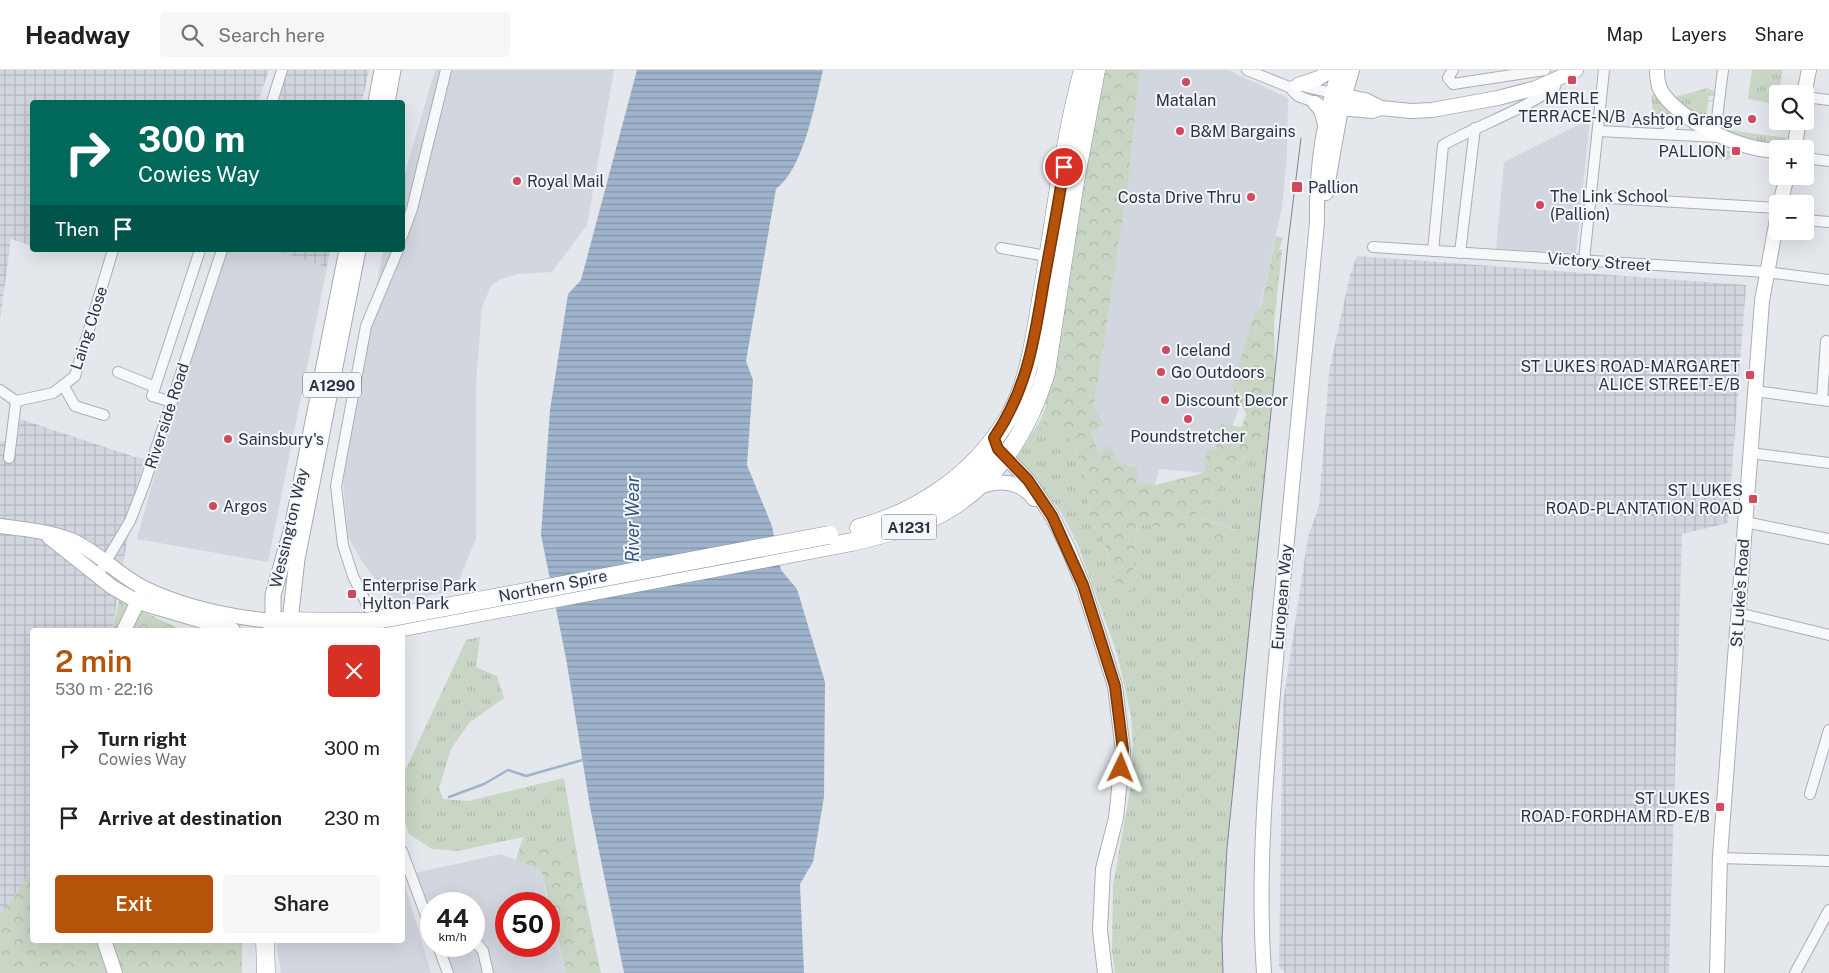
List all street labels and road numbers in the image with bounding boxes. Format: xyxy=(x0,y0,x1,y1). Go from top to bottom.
street label: Victory Street xyxy=(1547,249,1651,275)
street label: Laing Close xyxy=(67,284,111,372)
street label: Riverside Road xyxy=(141,361,193,471)
road number: A1290 xyxy=(303,372,361,398)
street label: Wessington Way xyxy=(266,466,312,590)
road number: A1231 xyxy=(882,514,936,540)
street label: St Luke's Road xyxy=(1727,538,1753,648)
street label: European Way xyxy=(1268,543,1296,651)
street label: Northern Spire xyxy=(497,566,609,606)

